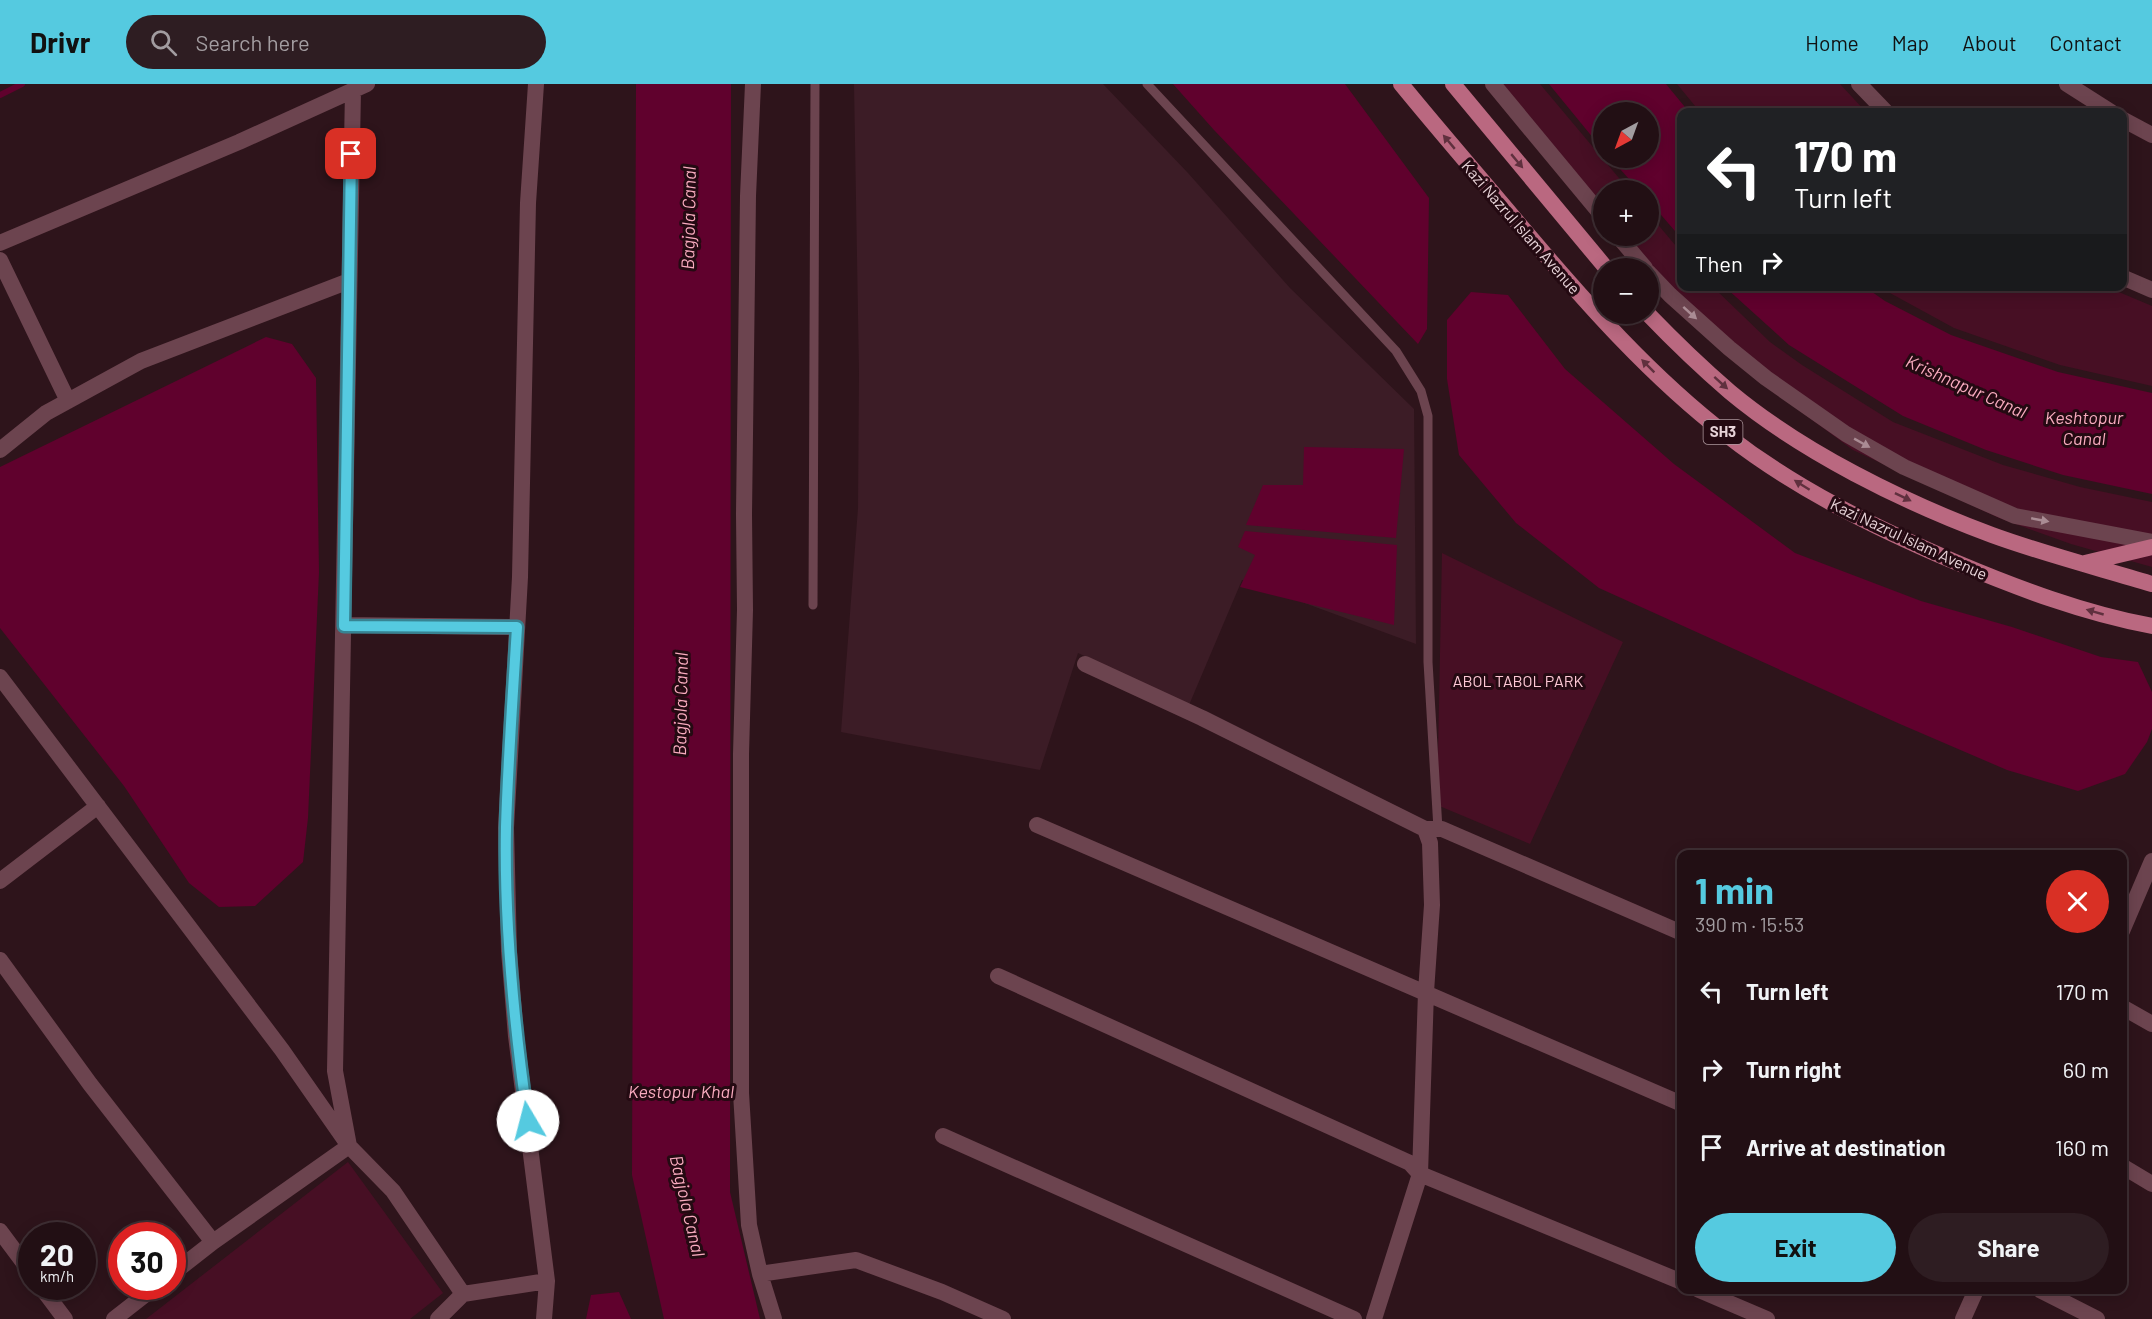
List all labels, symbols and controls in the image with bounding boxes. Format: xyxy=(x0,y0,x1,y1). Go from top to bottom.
search box xyxy=(126,15,546,69)
text: Drivr xyxy=(30,25,90,59)
icon: search xyxy=(147,26,180,59)
text: Search here xyxy=(195,29,310,55)
text: Home xyxy=(1805,30,1859,55)
text: Map xyxy=(1892,30,1929,55)
text: About xyxy=(1962,30,2017,55)
text: Contact xyxy=(2050,30,2122,55)
north arrow xyxy=(1593,102,1659,168)
map controls xyxy=(1593,102,1659,324)
pin xyxy=(325,128,376,179)
text: 170 m xyxy=(1794,130,1897,180)
icon: left xyxy=(1695,132,1773,210)
one-way arrow xyxy=(1443,135,1456,150)
icon: arrive xyxy=(334,137,367,170)
one-way arrow xyxy=(1511,153,1524,169)
street label: Kazi Nazrul Islam Avenue xyxy=(1458,156,1585,297)
water label: Bagjola Canal xyxy=(676,166,700,270)
button: + xyxy=(1593,180,1659,246)
text: Turn left xyxy=(1794,181,1892,213)
icon: right xyxy=(1755,246,1788,279)
text: Then xyxy=(1695,250,1743,276)
button: − xyxy=(1593,258,1659,324)
one-way arrow xyxy=(1682,306,1697,319)
water label: Krishnapur Canal xyxy=(1903,350,2030,423)
one-way arrow xyxy=(1640,359,1655,373)
one-way arrow xyxy=(1713,376,1728,390)
water label: Keshtopur Canal xyxy=(2045,406,2124,449)
road number: SH3 xyxy=(1704,420,1742,444)
one-way arrow xyxy=(1854,438,1871,448)
one-way arrow xyxy=(1794,480,1810,491)
one-way arrow xyxy=(1895,492,1912,501)
street label: Kazi Nazrul Islam Avenue xyxy=(1828,494,1991,583)
one-way arrow xyxy=(2031,516,2049,526)
one-way arrow xyxy=(2086,607,2104,617)
water label: Bagjola Canal xyxy=(668,652,692,756)
park label: ABOL TABOL PARK xyxy=(1453,671,1583,690)
text: 1 min xyxy=(1695,868,1774,911)
button: close xyxy=(2046,870,2109,933)
text: 390 m · 15:53 xyxy=(1695,912,1804,936)
icon: left xyxy=(1695,975,1728,1008)
text: Turn left xyxy=(1746,978,1829,1004)
text: 170 m xyxy=(2056,978,2109,1004)
icon: right xyxy=(1695,1053,1728,1086)
text: Turn right xyxy=(1746,1056,1841,1082)
text: 60 m xyxy=(2063,1056,2109,1082)
water label: Kestopur Khal xyxy=(628,1080,734,1102)
position arrow xyxy=(496,1089,560,1153)
icon: arrive xyxy=(1695,1131,1728,1164)
text: Arrive at destination xyxy=(1746,1134,1945,1160)
text: 160 m xyxy=(2055,1134,2109,1160)
water label: Bagjola Canal xyxy=(666,1153,710,1259)
button: Exit xyxy=(1695,1213,1896,1282)
button: Share xyxy=(1908,1213,2109,1282)
speed limit sign: 30 xyxy=(108,1222,186,1300)
text: 20 xyxy=(40,1236,74,1272)
text: km/h xyxy=(40,1267,74,1285)

